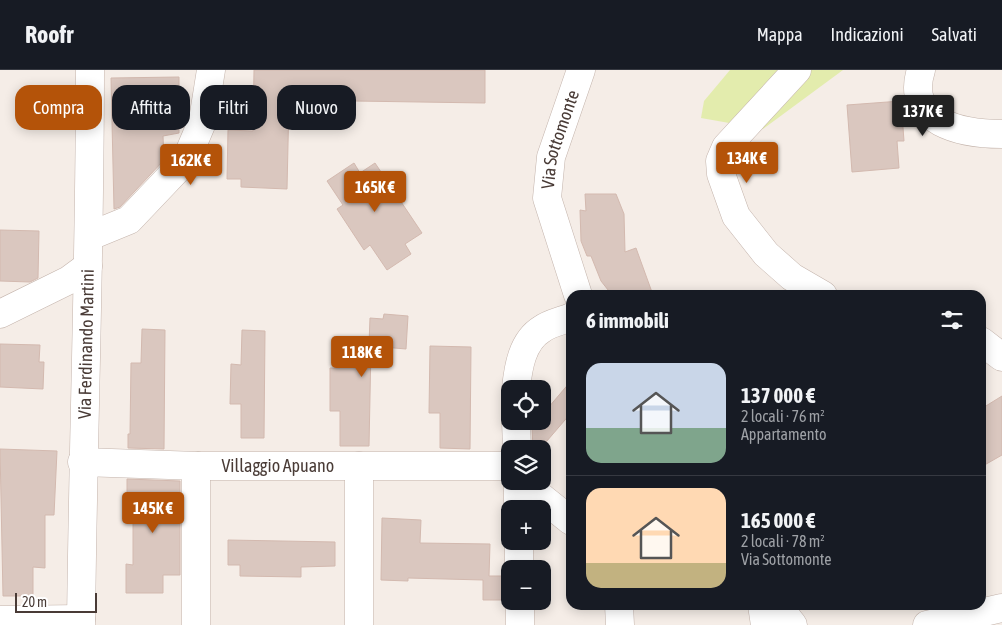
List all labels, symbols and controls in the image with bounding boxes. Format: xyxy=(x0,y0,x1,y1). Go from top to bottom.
text: Roofr xyxy=(25,21,73,48)
text: Mappa xyxy=(757,24,803,45)
text: Indicazioni xyxy=(831,24,904,45)
text: Salvati xyxy=(932,24,977,45)
chip: Compra xyxy=(15,85,102,130)
chip: Affitta xyxy=(112,85,190,130)
chip: Filtri xyxy=(200,85,267,130)
chip: Nuovo xyxy=(277,85,356,130)
street label: Via Sottomonte xyxy=(537,87,583,190)
pin: 137K € xyxy=(882,94,964,137)
text: 137K € xyxy=(903,102,943,120)
pin: 134K € xyxy=(706,142,788,184)
pin: 162K € xyxy=(150,144,232,186)
text: 134K € xyxy=(727,149,767,167)
text: 162K € xyxy=(171,151,211,169)
pin: 165K € xyxy=(334,170,416,213)
text: 165K € xyxy=(355,178,395,196)
street label: Via Ferdinando Martini xyxy=(74,269,98,419)
icon: filters xyxy=(938,306,966,334)
text: 6 immobili xyxy=(586,308,669,332)
pin: 118K € xyxy=(321,336,403,378)
text: 118K € xyxy=(342,343,382,361)
map controls xyxy=(501,380,551,610)
button: locate xyxy=(501,380,551,430)
icon: home xyxy=(626,383,686,443)
text: 137 000 € xyxy=(741,383,815,407)
text: 2 locali · 76 m² xyxy=(741,407,825,425)
text: Appartamento xyxy=(741,425,827,443)
button: layers xyxy=(501,440,551,490)
street label: Villaggio Apuano xyxy=(222,455,334,476)
pin: 145K € xyxy=(112,492,194,534)
text: 145K € xyxy=(133,499,173,517)
button: + xyxy=(501,500,551,550)
icon: home xyxy=(626,508,686,568)
text: 165 000 € xyxy=(741,508,815,532)
text: 2 locali · 78 m² xyxy=(741,532,825,550)
text: Via Sottomonte xyxy=(741,550,831,568)
button: − xyxy=(501,560,551,610)
scale bar xyxy=(15,590,98,613)
text: 20 m xyxy=(22,594,47,610)

